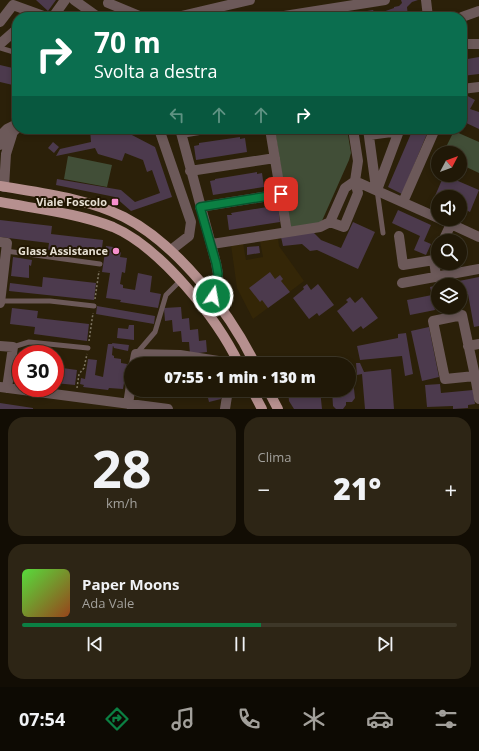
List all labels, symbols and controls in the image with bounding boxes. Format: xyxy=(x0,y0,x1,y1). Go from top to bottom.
text: 70 m xyxy=(94,23,161,61)
icon: right xyxy=(28,28,80,80)
text: Svolta a destra xyxy=(94,59,217,83)
icon: left xyxy=(166,104,188,126)
icon: ahead xyxy=(208,104,230,126)
icon: ahead xyxy=(250,104,272,126)
icon: right xyxy=(292,104,314,126)
north arrow xyxy=(431,146,467,182)
map controls xyxy=(431,146,467,314)
pin xyxy=(264,177,298,211)
icon: arrive xyxy=(270,183,292,205)
button: sound xyxy=(431,190,467,226)
place label: Viale Foscolo xyxy=(36,194,107,209)
marker: Viale Foscolo xyxy=(110,197,120,207)
button: search xyxy=(431,234,467,270)
place label: Glass Assistance xyxy=(18,243,108,258)
marker: Glass Assistance xyxy=(111,246,121,256)
position arrow xyxy=(192,275,234,317)
button: layers xyxy=(431,278,467,314)
speed limit sign: 30 xyxy=(12,345,64,397)
text: 07:55 · 1 min · 130 m xyxy=(164,367,316,387)
text: 28 xyxy=(92,432,151,503)
text: Clima xyxy=(258,448,292,466)
text: 21° xyxy=(333,468,381,509)
text: − xyxy=(258,474,270,504)
text: + xyxy=(444,474,457,504)
text: km/h xyxy=(106,494,138,512)
text: Paper Moons xyxy=(82,574,180,594)
text: Ada Vale xyxy=(82,594,134,612)
icon: previous xyxy=(84,633,106,655)
icon: pause xyxy=(229,633,251,655)
icon: next xyxy=(374,633,396,655)
icon: directions xyxy=(103,705,131,733)
icon: music xyxy=(169,705,197,733)
icon: phone xyxy=(235,705,263,733)
icon: climate xyxy=(300,705,328,733)
icon: car xyxy=(366,705,394,733)
icon: filters xyxy=(432,705,460,733)
text: 07:54 xyxy=(19,707,65,731)

